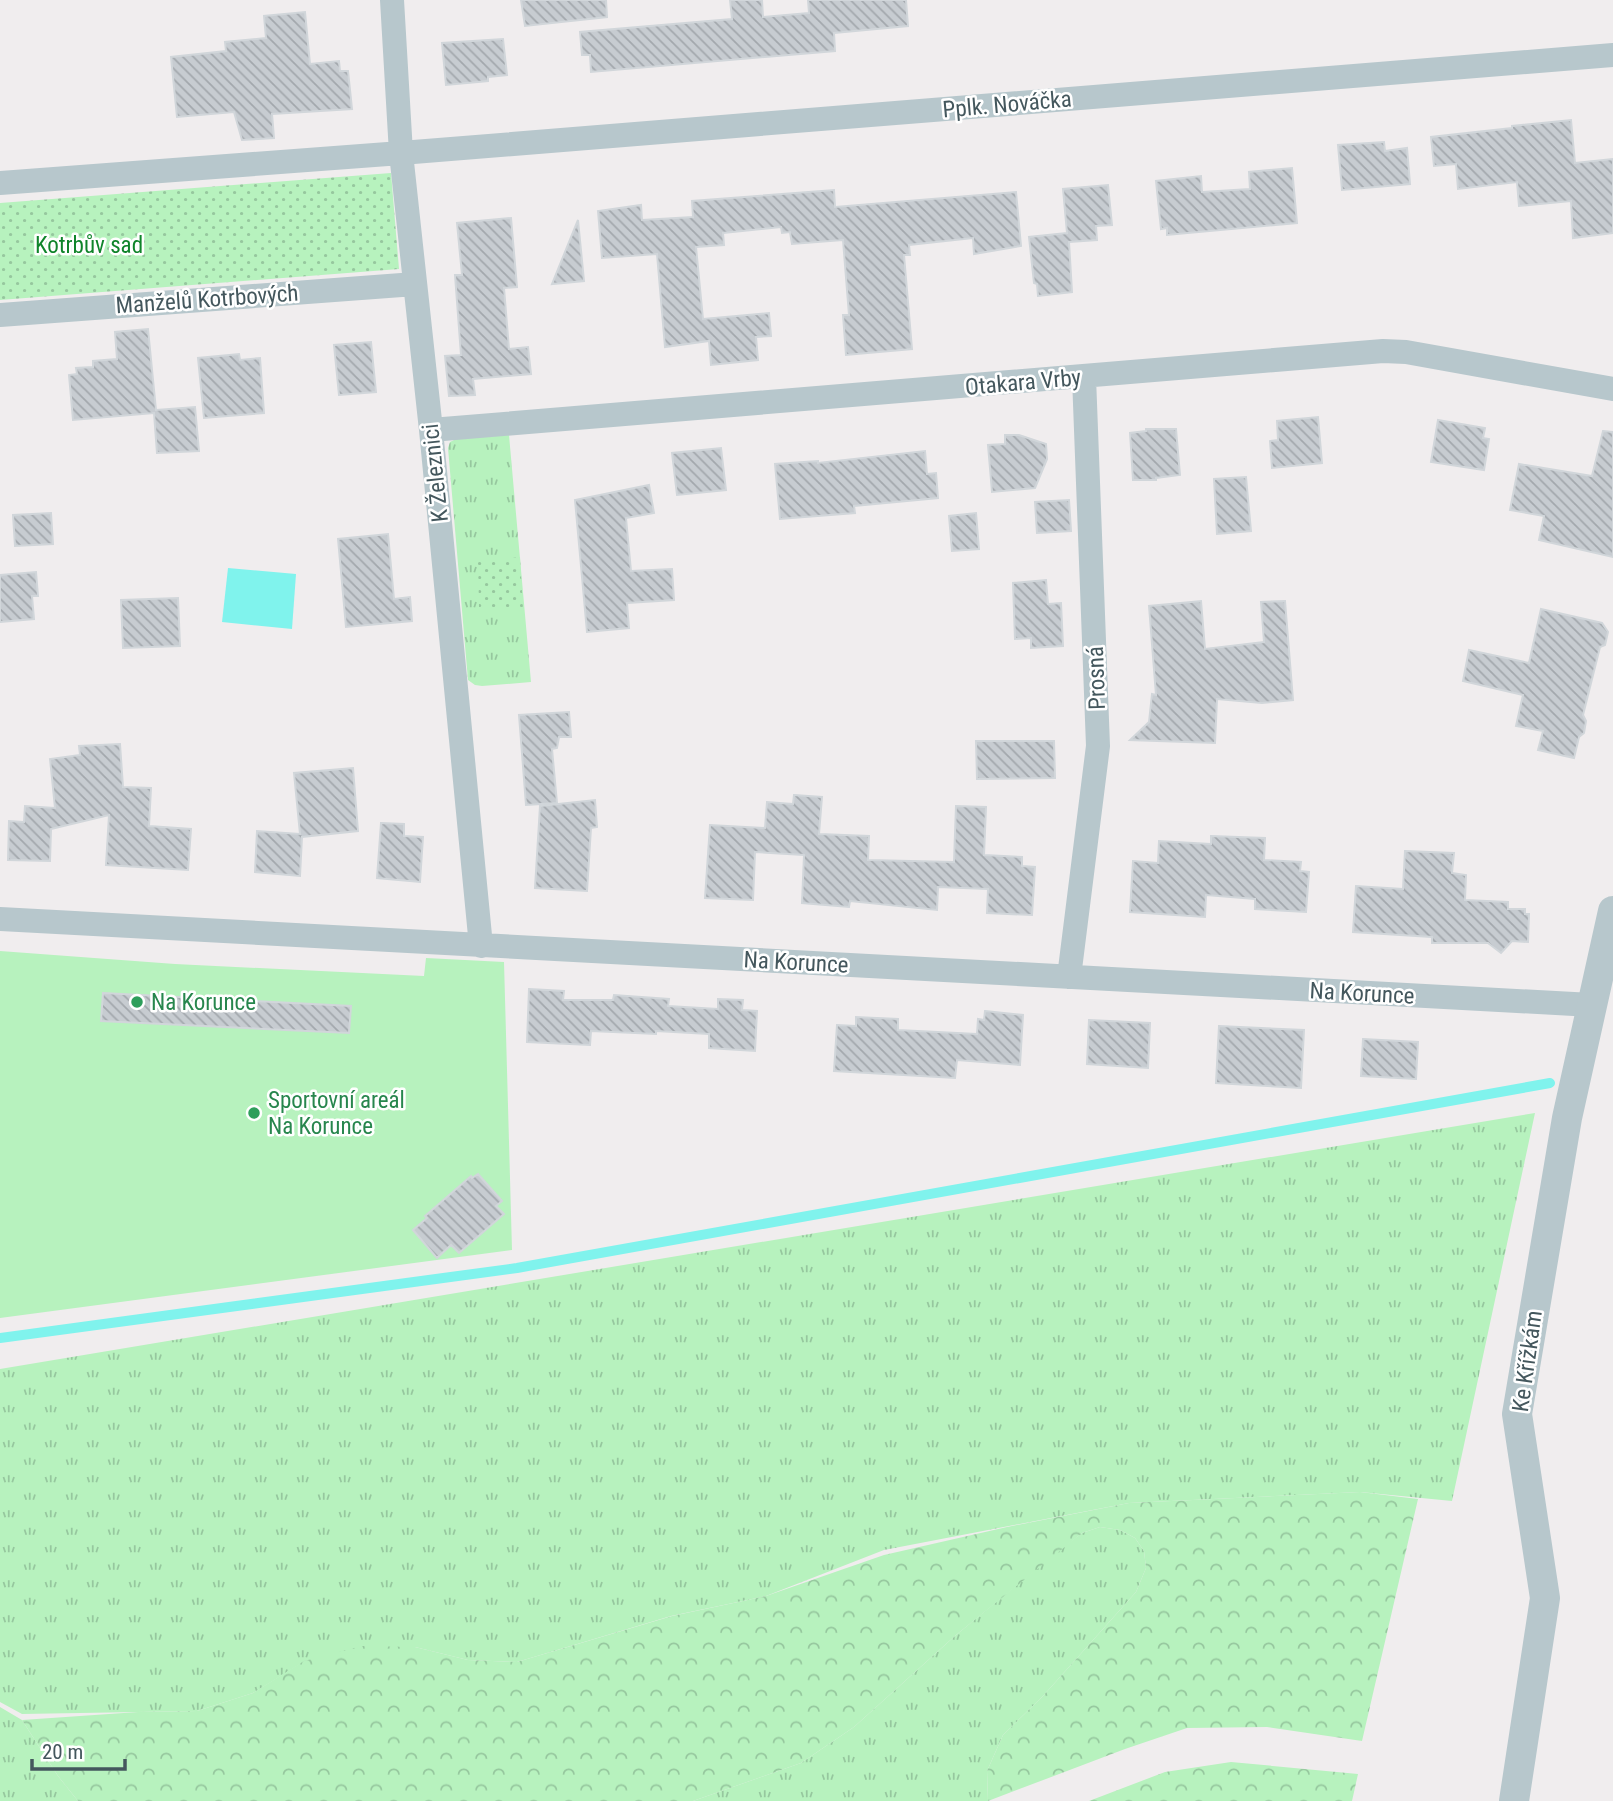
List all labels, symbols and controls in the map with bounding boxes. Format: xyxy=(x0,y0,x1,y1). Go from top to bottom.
street label: Pplk. Nováčka xyxy=(941,85,1073,124)
park label: Kotrbův sad xyxy=(35,232,143,259)
street label: Manželů Kotrbových xyxy=(115,280,299,319)
street label: Otakara Vrby xyxy=(964,364,1083,401)
street label: K Železnici xyxy=(416,422,454,524)
street label: Prosná xyxy=(1082,646,1111,710)
street label: Na Korunce xyxy=(743,946,849,979)
street label: Na Korunce xyxy=(1309,977,1415,1010)
place label: Na Korunce xyxy=(151,989,256,1016)
marker: Na Korunce xyxy=(129,994,145,1010)
place label: Sportovní areál Na Korunce xyxy=(268,1087,405,1140)
marker: Sportovní areál Na Korunce xyxy=(246,1105,262,1121)
street label: Ke Křížkám xyxy=(1507,1309,1548,1413)
scale bar xyxy=(32,1728,124,1772)
text: 20 m xyxy=(42,1740,83,1764)

